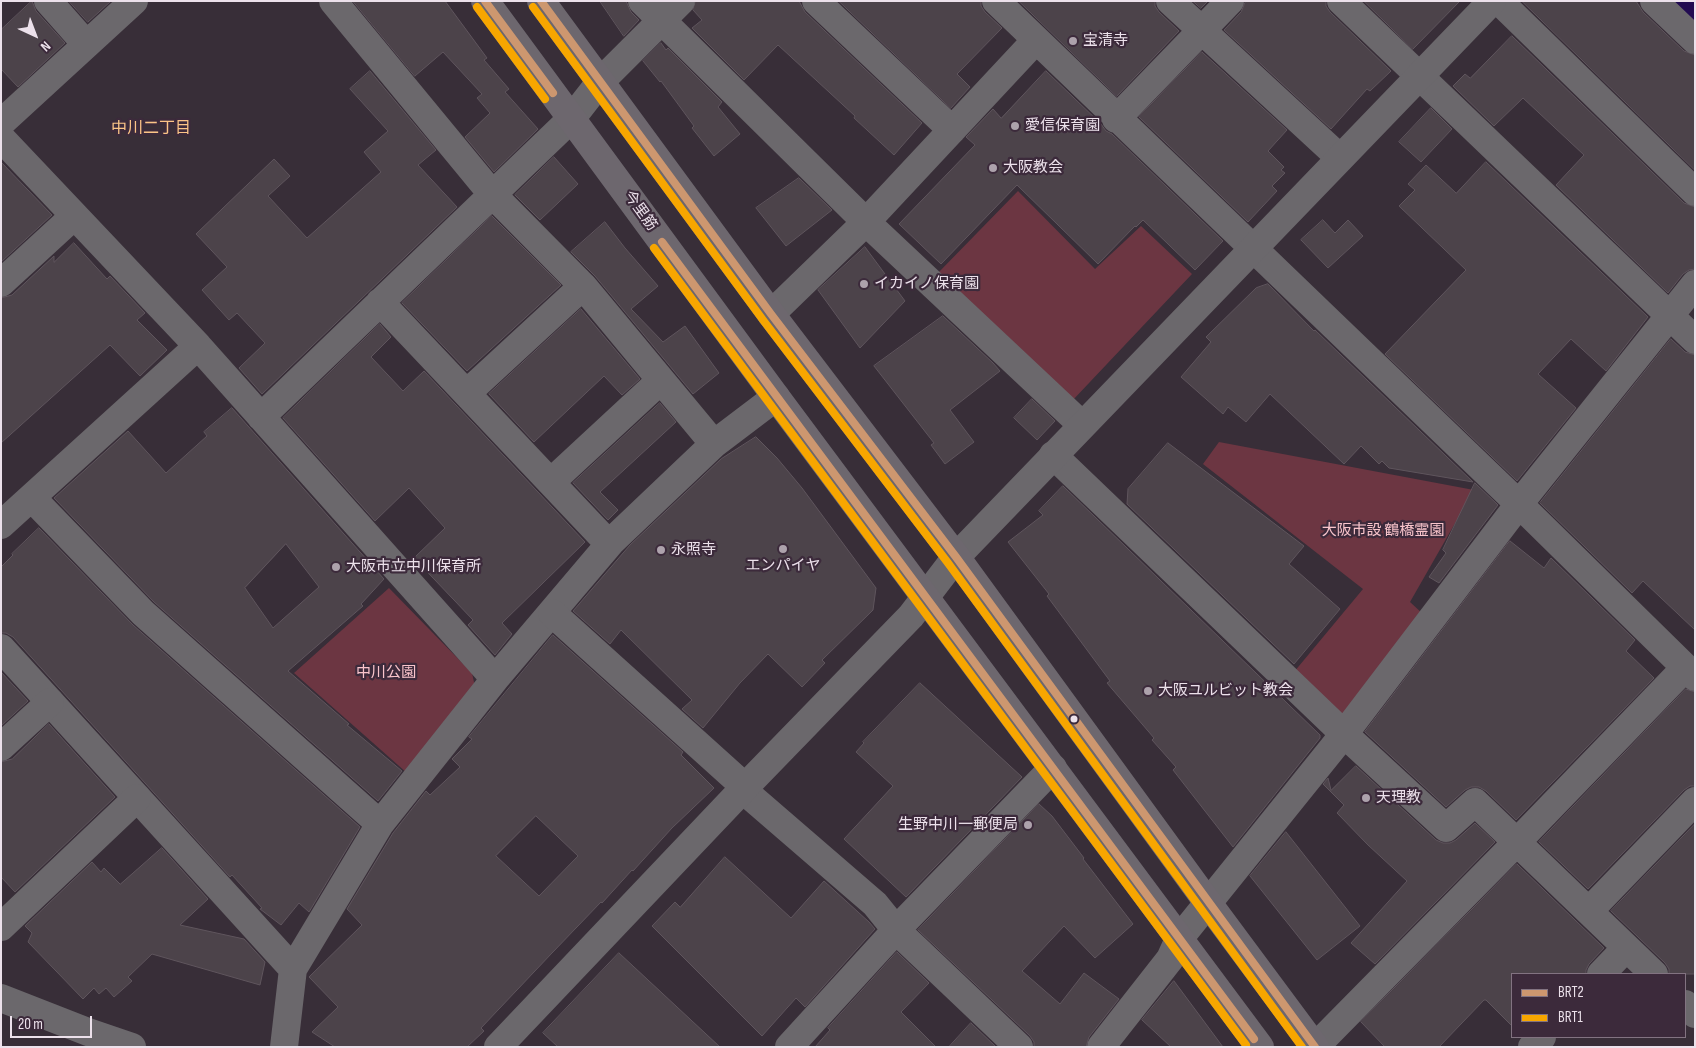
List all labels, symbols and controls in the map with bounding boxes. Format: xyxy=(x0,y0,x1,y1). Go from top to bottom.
north arrow xyxy=(10,10,60,60)
place label: 宝清寺 xyxy=(1083,32,1128,50)
marker: 宝清寺 xyxy=(1067,35,1079,47)
text: N xyxy=(37,38,54,55)
place label: 愛信保育園 xyxy=(1025,117,1100,135)
district label: 中川二丁目 xyxy=(111,119,191,139)
marker: 愛信保育園 xyxy=(1009,120,1021,132)
place label: 大阪教会 xyxy=(1003,159,1063,177)
marker: 大阪教会 xyxy=(987,162,999,174)
street label: 今里筋 xyxy=(619,188,661,234)
place label: イカイノ保育園 xyxy=(874,275,979,293)
marker: イカイノ保育園 xyxy=(858,278,870,290)
park label: 大阪市設 鶴橋霊園 xyxy=(1322,522,1444,540)
place label: 永照寺 xyxy=(671,541,716,559)
marker: エンパイヤ xyxy=(777,543,789,555)
marker: 永照寺 xyxy=(655,544,667,556)
place label: エンパイヤ xyxy=(746,557,820,575)
place label: 大阪市立中川保育所 xyxy=(346,558,481,576)
marker: 大阪市立中川保育所 xyxy=(330,561,342,573)
park label: 中川公園 xyxy=(356,664,416,682)
place label: 大阪ユルビット教会 xyxy=(1158,682,1293,700)
marker: 大阪ユルビット教会 xyxy=(1142,685,1154,697)
unlabelled marker xyxy=(1069,714,1079,724)
place label: 天理教 xyxy=(1376,789,1421,807)
marker: 天理教 xyxy=(1360,792,1372,804)
place label: 生野中川一郵便局 xyxy=(898,816,1018,834)
marker: 生野中川一郵便局 xyxy=(1022,819,1034,831)
legend xyxy=(1511,973,1686,1038)
text: BRT2 xyxy=(1558,983,1584,1002)
scale bar xyxy=(12,1006,95,1038)
text: BRT1 xyxy=(1558,1008,1583,1027)
text: 20 m xyxy=(18,1015,43,1034)

